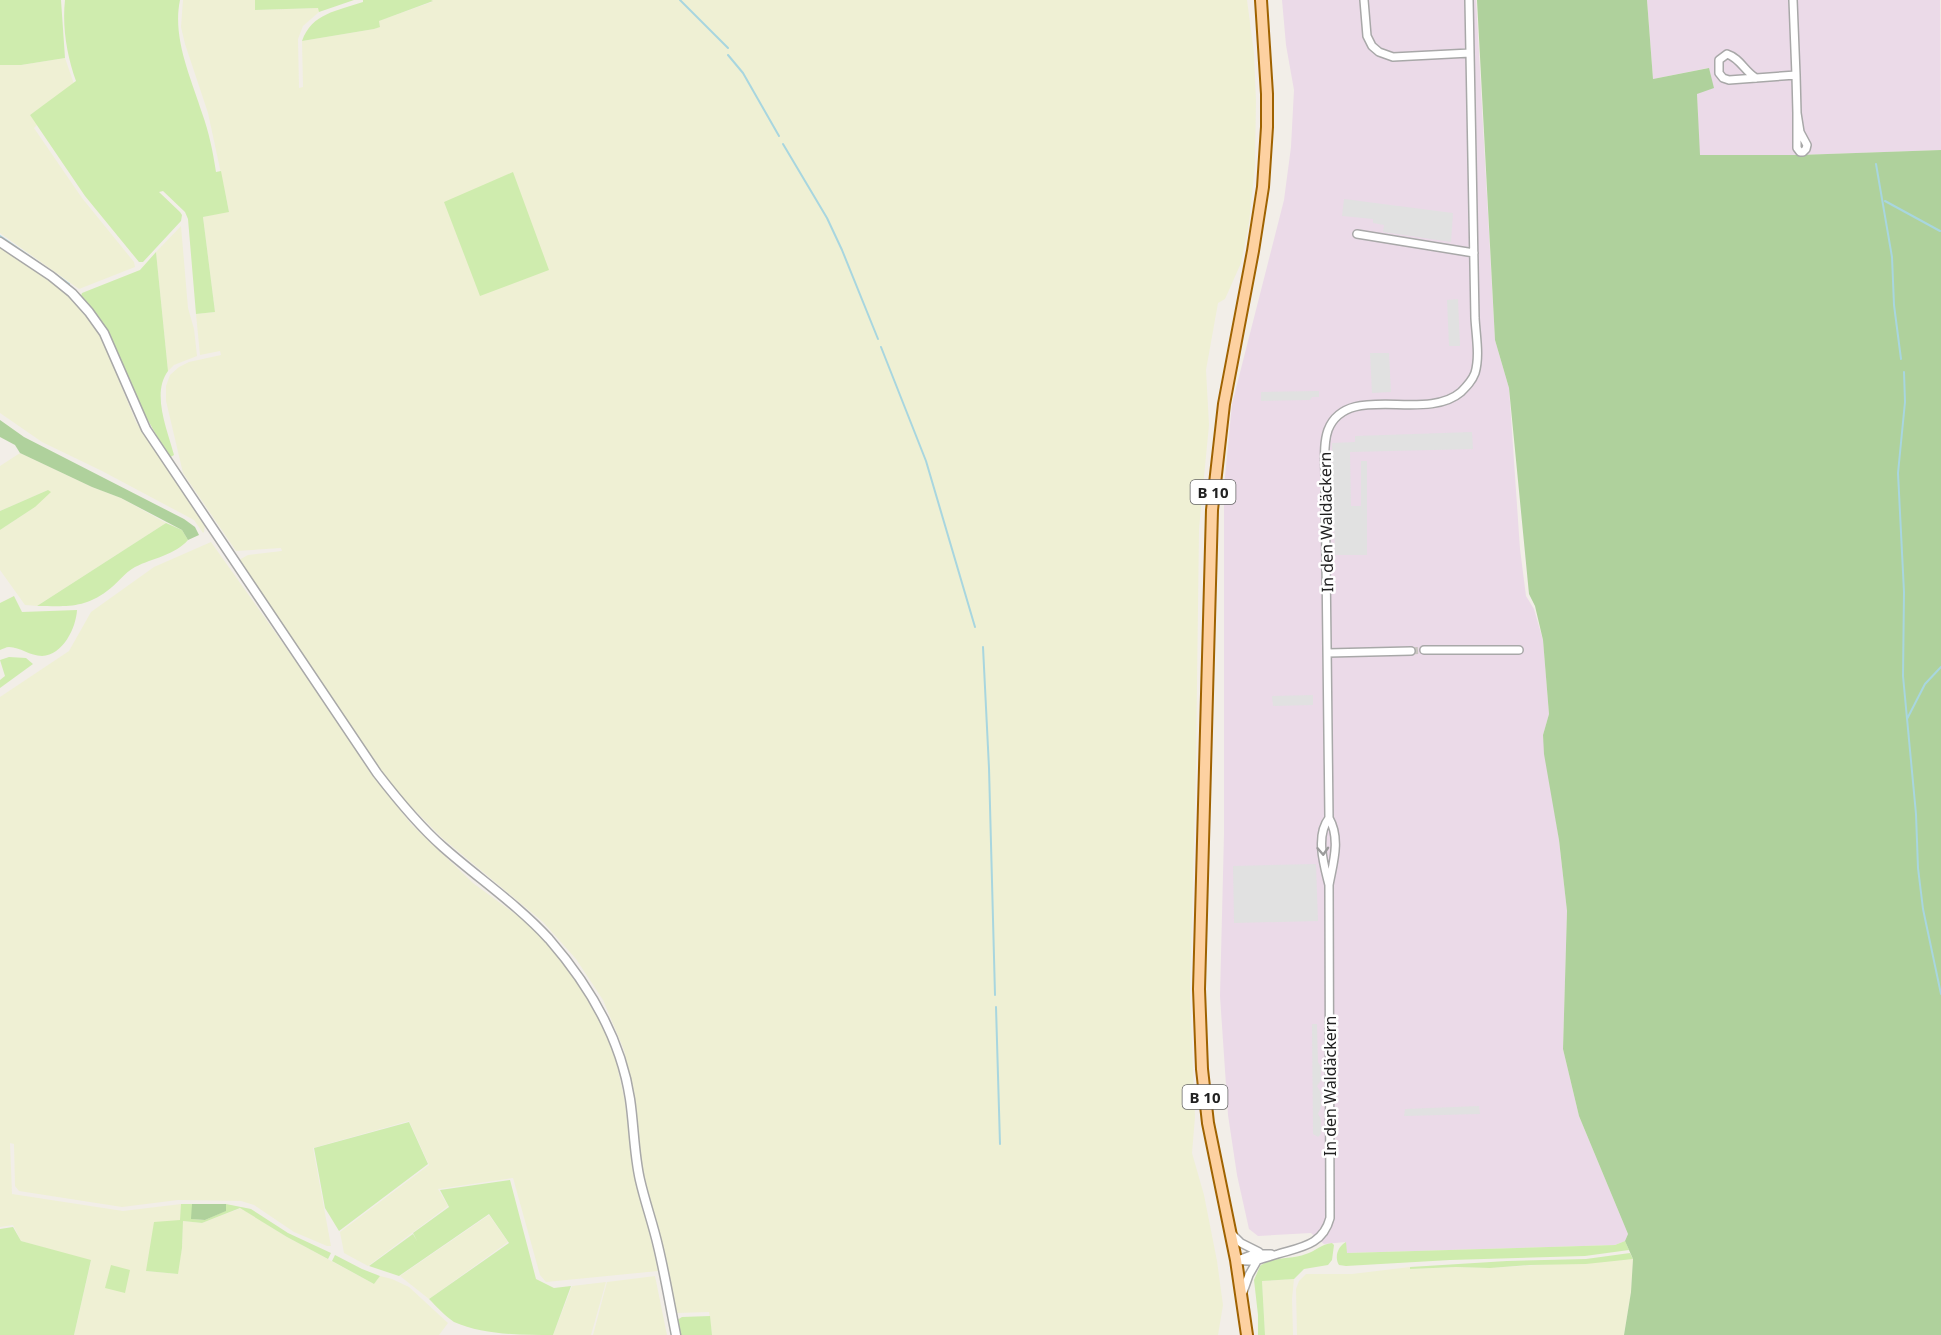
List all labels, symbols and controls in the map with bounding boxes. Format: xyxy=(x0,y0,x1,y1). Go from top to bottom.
street label: In den Waldäckern xyxy=(1314,452,1338,592)
road number: B 10 xyxy=(1190,480,1236,504)
one-way arrow xyxy=(1316,846,1329,856)
street label: In den Waldäckern xyxy=(1319,1016,1341,1156)
road number: B 10 xyxy=(1182,1085,1228,1109)

